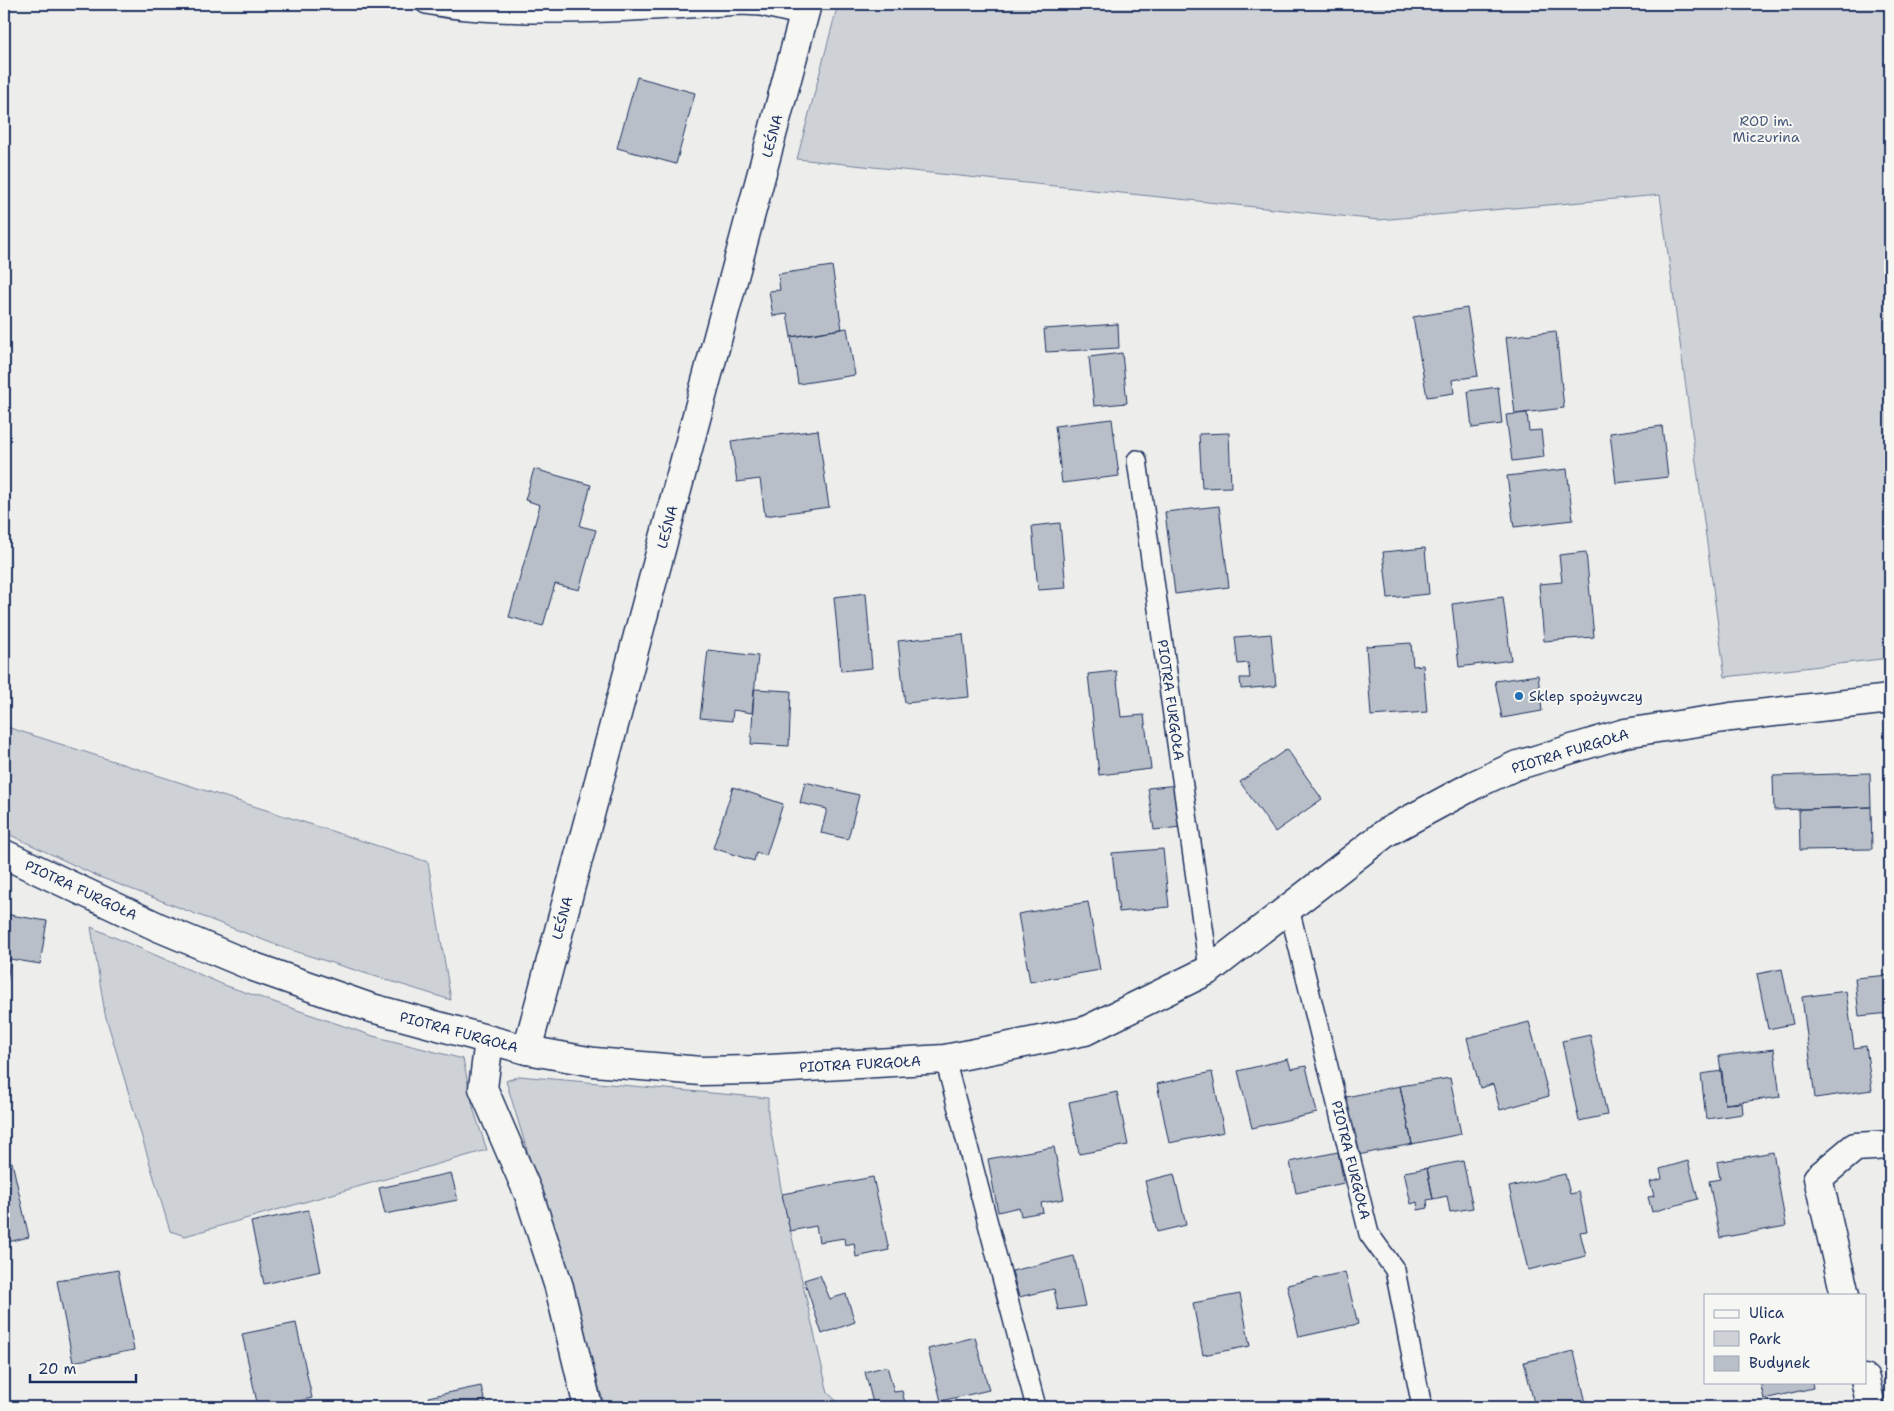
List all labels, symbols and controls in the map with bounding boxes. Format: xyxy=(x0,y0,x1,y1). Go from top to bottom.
street label: LEŚNA xyxy=(758,112,786,160)
park label: ROD im. Miczurina xyxy=(1732,112,1800,146)
street label: LEŚNA xyxy=(653,503,681,551)
street label: PIOTRA FURGOŁA xyxy=(1154,638,1188,762)
place label: Sklep spożywczy xyxy=(1529,687,1643,705)
marker: Sklep spożywczy xyxy=(1513,690,1525,702)
street label: PIOTRA FURGOŁA xyxy=(1509,725,1631,777)
street label: PIOTRA FURGOŁA xyxy=(22,856,140,924)
street label: LEŚNA xyxy=(548,894,576,942)
street label: PIOTRA FURGOŁA xyxy=(398,1008,520,1056)
street label: PIOTRA FURGOŁA xyxy=(799,1052,921,1076)
street label: PIOTRA FURGOŁA xyxy=(1328,1099,1374,1221)
legend xyxy=(1704,1294,1866,1384)
text: Ulica xyxy=(1749,1303,1785,1323)
text: Park xyxy=(1749,1329,1781,1349)
scale bar xyxy=(30,1351,136,1383)
text: Budynek xyxy=(1749,1353,1810,1373)
text: 20 m xyxy=(38,1359,77,1379)

